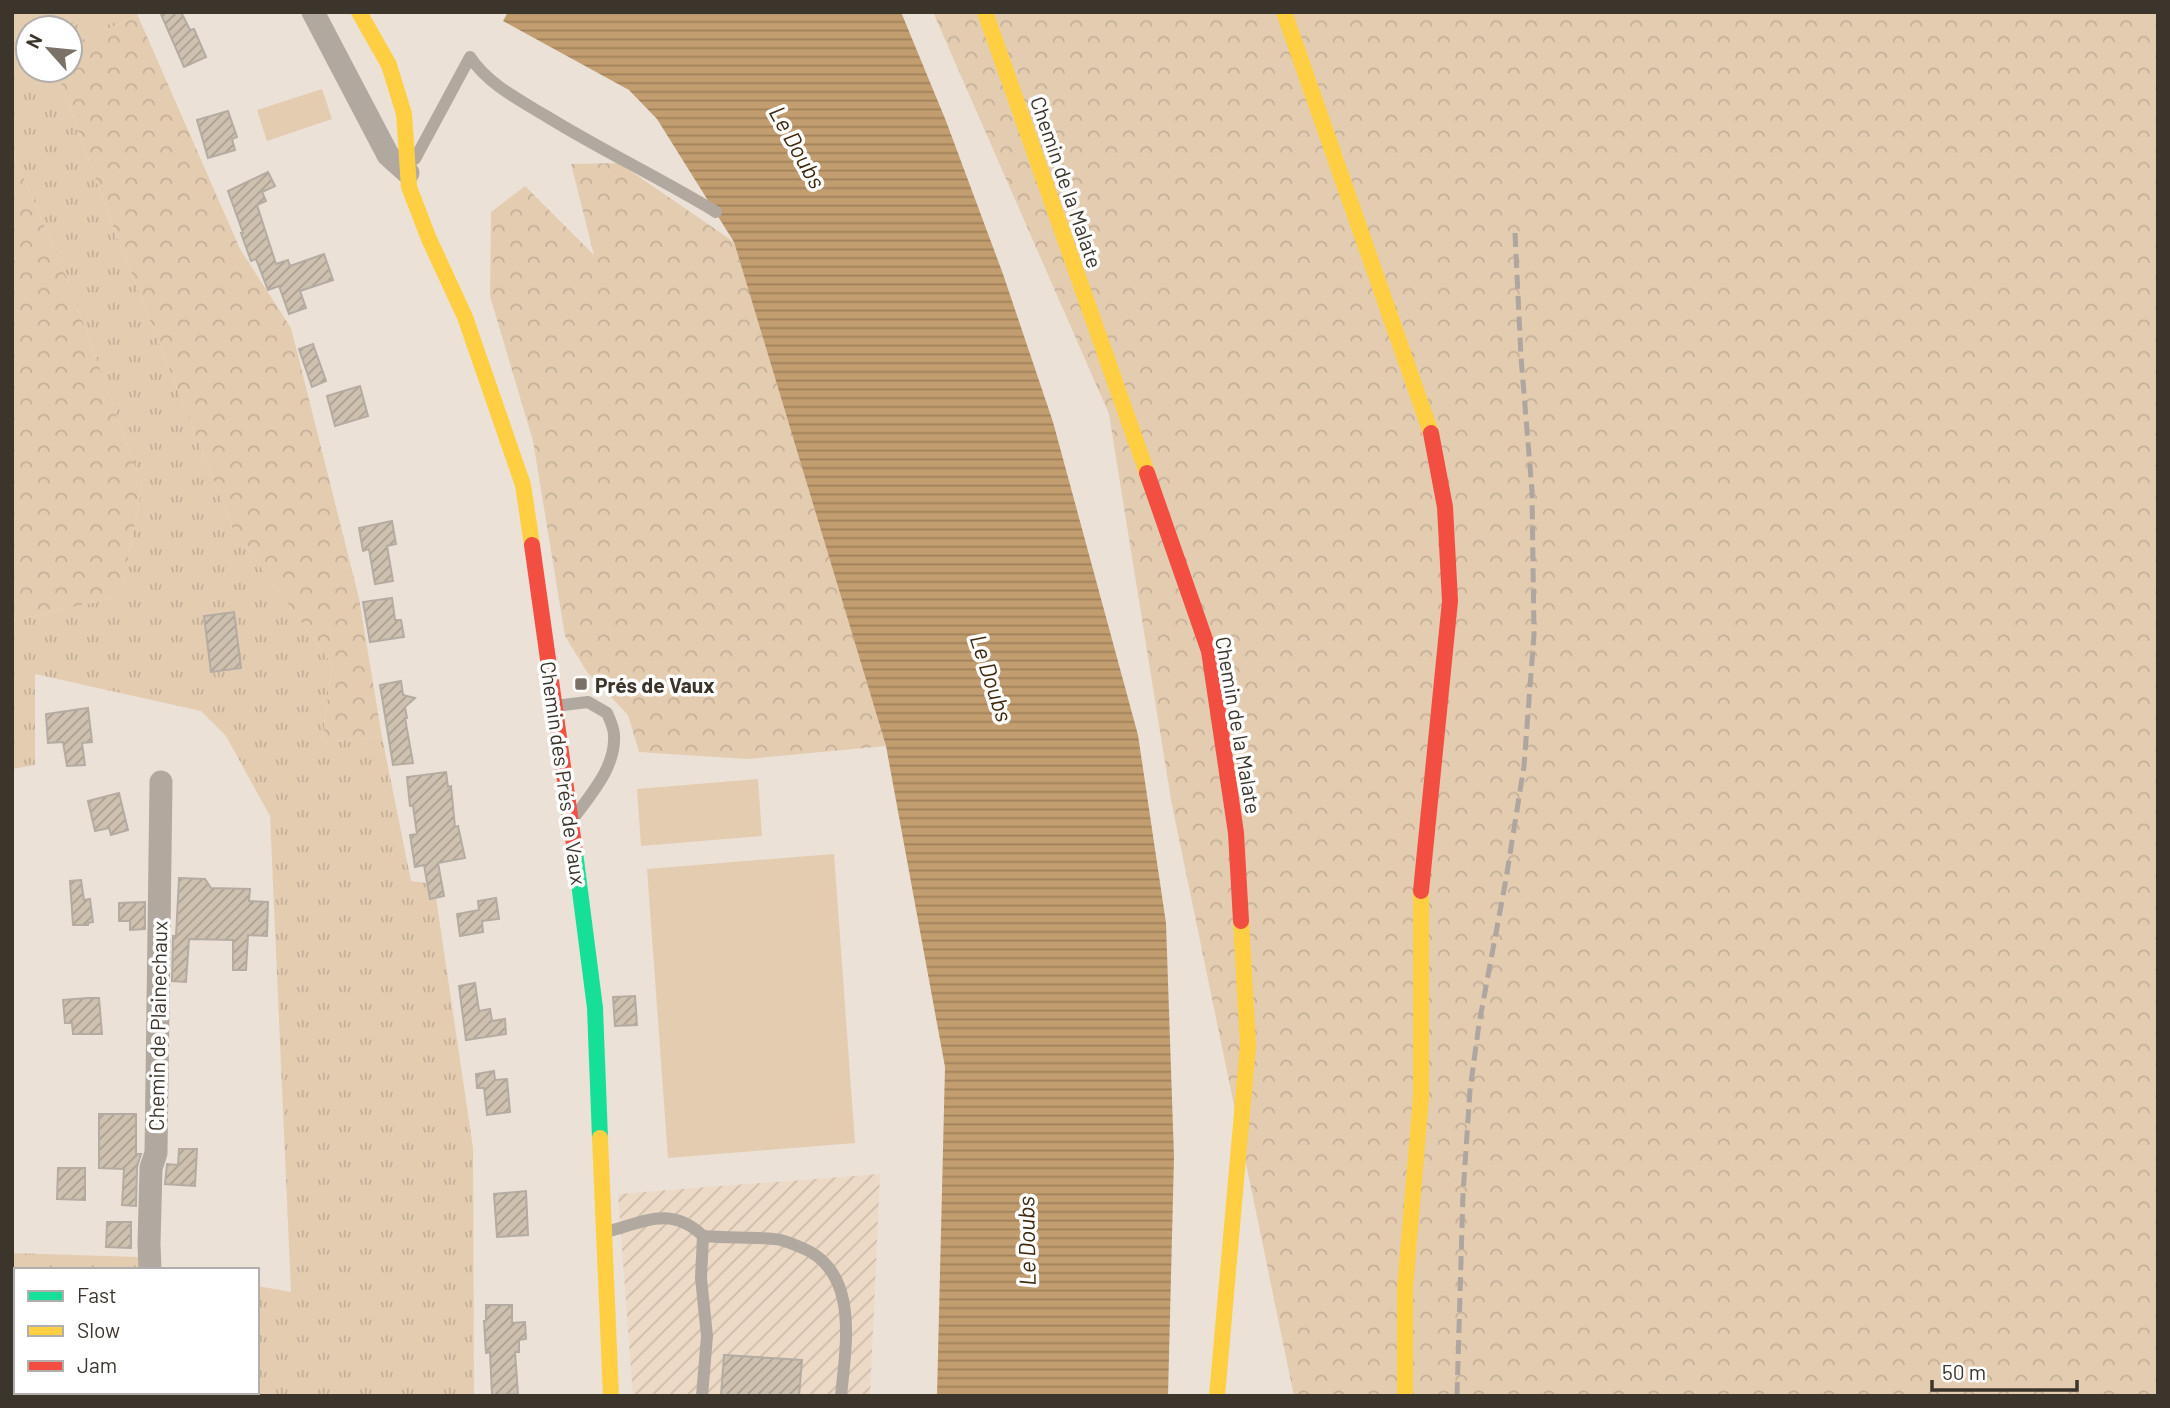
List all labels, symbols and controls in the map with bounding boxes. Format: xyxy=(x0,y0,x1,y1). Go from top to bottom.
north arrow xyxy=(14,14,84,84)
text: N xyxy=(20,30,47,52)
street label: Chemin de la Malate xyxy=(1026,93,1108,271)
water label: Le Doubs xyxy=(764,101,832,193)
water label: Le Doubs xyxy=(965,631,1019,725)
street label: Chemin de la Malate xyxy=(1211,634,1267,816)
street label: Chemin des Prés de Vaux xyxy=(536,660,592,886)
place label: Prés de Vaux xyxy=(595,672,715,697)
marker: Prés de Vaux xyxy=(573,676,589,692)
street label: Chemin de Plainechaux xyxy=(143,921,171,1131)
water label: Le Doubs xyxy=(1011,1196,1041,1286)
legend xyxy=(14,1268,259,1394)
text: Fast xyxy=(77,1282,117,1307)
text: Slow xyxy=(77,1317,120,1342)
scale bar xyxy=(1932,1348,2077,1392)
text: Jam xyxy=(77,1352,117,1377)
text: 50 m xyxy=(1942,1359,1986,1384)

